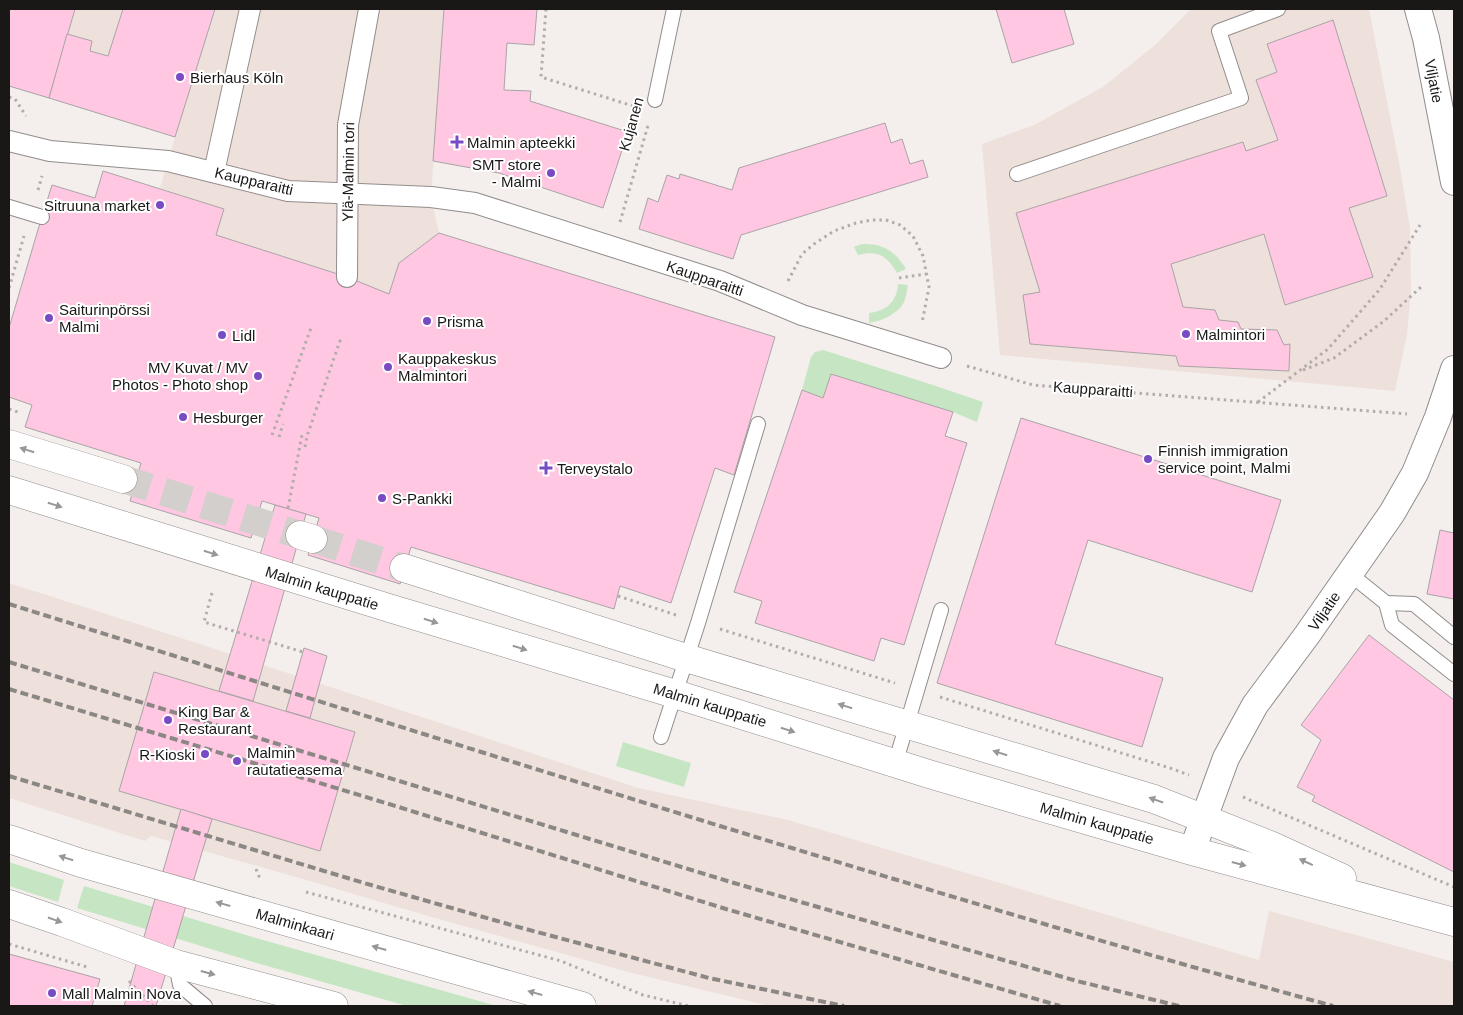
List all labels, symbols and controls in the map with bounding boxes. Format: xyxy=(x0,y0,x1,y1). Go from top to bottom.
street label: Viljatie xyxy=(1421,58,1447,104)
place label: Bierhaus Köln xyxy=(190,69,283,86)
marker: Bierhaus Köln xyxy=(174,71,186,83)
street label: Kujanen xyxy=(615,95,647,153)
street label: Ylä-Malmin tori xyxy=(339,122,357,222)
place label: Malmin apteekki xyxy=(467,134,575,151)
marker: Malmin apteekki xyxy=(451,136,463,148)
place label: SMT store - Malmi xyxy=(472,156,541,190)
street label: Kaupparaitti xyxy=(213,164,295,198)
marker: SMT store - Malmi xyxy=(545,167,557,179)
place label: Sitruuna market xyxy=(44,197,151,214)
marker: Sitruuna market xyxy=(154,199,166,211)
street label: Kaupparaitti xyxy=(664,257,746,299)
place label: Saiturinpörssi Malmi xyxy=(59,301,150,335)
marker: Saiturinpörssi Malmi xyxy=(43,312,55,324)
place label: Prisma xyxy=(437,313,484,330)
marker: Prisma xyxy=(421,315,433,327)
place label: Malmintori xyxy=(1196,326,1265,343)
place label: Lidl xyxy=(232,327,255,344)
marker: Malmintori xyxy=(1180,328,1192,340)
marker: Lidl xyxy=(216,329,228,341)
place label: Kauppakeskus Malmintori xyxy=(398,350,496,384)
place label: MV Kuvat / MV Photos - Photo shop xyxy=(112,359,248,393)
marker: Kauppakeskus Malmintori xyxy=(382,361,394,373)
marker: MV Kuvat / MV Photos - Photo shop xyxy=(252,370,264,382)
street label: Kaupparaitti xyxy=(1052,378,1134,400)
place label: Hesburger xyxy=(193,409,263,426)
marker: Hesburger xyxy=(177,411,189,423)
place label: Finnish immigration service point, Malmi xyxy=(1158,442,1291,476)
one-way arrow xyxy=(19,445,34,453)
marker: Finnish immigration service point, Malmi xyxy=(1142,453,1154,465)
place label: Terveystalo xyxy=(557,460,633,477)
marker: Terveystalo xyxy=(539,461,553,475)
place label: S-Pankki xyxy=(392,490,452,507)
marker: S-Pankki xyxy=(376,492,388,504)
one-way arrow xyxy=(48,501,63,509)
one-way arrow xyxy=(203,550,218,557)
street label: Malmin kauppatie xyxy=(263,563,381,613)
street label: Viljatie xyxy=(1304,588,1344,634)
one-way arrow xyxy=(424,618,439,626)
one-way arrow xyxy=(512,644,527,652)
street label: Malmin kauppatie xyxy=(651,680,769,730)
one-way arrow xyxy=(837,701,852,709)
place label: King Bar & Restaurant xyxy=(178,703,252,737)
marker: King Bar & Restaurant xyxy=(162,714,174,726)
one-way arrow xyxy=(780,726,795,734)
place label: Malmin rautatieasema xyxy=(247,744,343,778)
place label: R-Kioski xyxy=(139,746,195,763)
marker: R-Kioski xyxy=(199,748,211,760)
one-way arrow xyxy=(993,748,1008,756)
marker: Malmin rautatieasema xyxy=(231,755,243,767)
one-way arrow xyxy=(1148,796,1163,803)
street label: Malmin kauppatie xyxy=(1038,799,1156,847)
one-way arrow xyxy=(59,854,74,862)
one-way arrow xyxy=(1299,857,1313,865)
one-way arrow xyxy=(1231,860,1246,868)
one-way arrow xyxy=(215,899,230,907)
street label: Malminkaari xyxy=(254,905,336,943)
one-way arrow xyxy=(48,916,63,924)
one-way arrow xyxy=(371,944,386,952)
one-way arrow xyxy=(201,969,216,977)
place label: Mall Malmin Nova xyxy=(62,985,182,1002)
marker: Mall Malmin Nova xyxy=(46,987,58,999)
one-way arrow xyxy=(527,989,543,997)

